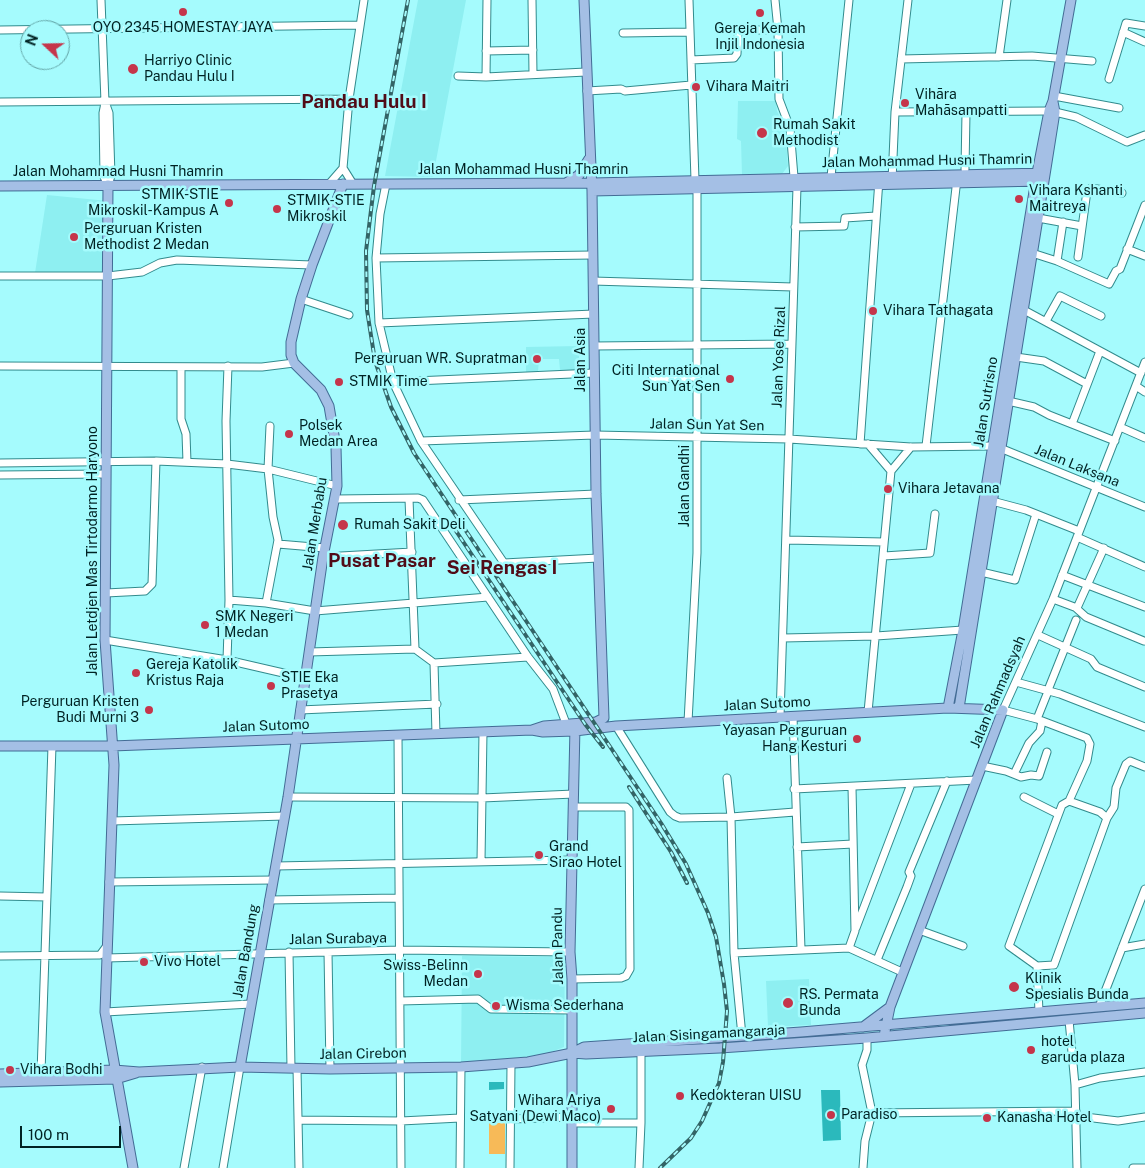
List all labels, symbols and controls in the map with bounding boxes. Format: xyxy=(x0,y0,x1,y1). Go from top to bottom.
marker: OYO 2345 HOMESTAY JAYA xyxy=(177,6,189,18)
marker: Gereja Kemah Injil Indonesia xyxy=(754,7,766,19)
north arrow xyxy=(20,20,70,70)
place label: OYO 2345 HOMESTAY JAYA xyxy=(93,20,273,36)
place label: Gereja Kemah Injil Indonesia xyxy=(714,21,806,54)
text: N xyxy=(22,32,41,48)
place label: Harriyo Clinic Pandau Hulu I xyxy=(144,53,235,85)
marker: Harriyo Clinic Pandau Hulu I xyxy=(126,62,140,76)
place label: Vihara Maitri xyxy=(706,79,789,95)
marker: Vihara Maitri xyxy=(690,81,702,93)
place label: Vihāra Mahāsampatti xyxy=(915,87,1007,120)
district label: Pandau Hulu I xyxy=(301,91,427,113)
marker: Vihāra Mahāsampatti xyxy=(899,97,911,109)
place label: Rumah Sakit Methodist xyxy=(773,117,856,150)
marker: Rumah Sakit Methodist xyxy=(755,126,769,140)
street label: Jalan Mohammad Husni Thamrin xyxy=(822,151,1032,171)
street label: Jalan Mohammad Husni Thamrin xyxy=(418,162,628,178)
street label: Jalan Mohammad Husni Thamrin xyxy=(13,164,223,180)
place label: Vihara Kshanti Maitreya xyxy=(1029,183,1123,216)
place label: STMIK-STIE Mikroskil-Kampus A xyxy=(88,187,219,220)
place label: STMIK-STIE Mikroskil xyxy=(287,193,365,226)
marker: Vihara Kshanti Maitreya xyxy=(1013,193,1025,205)
marker: STMIK-STIE Mikroskil-Kampus A xyxy=(223,197,235,209)
marker: STMIK-STIE Mikroskil xyxy=(271,203,283,215)
place label: Perguruan Kristen Methodist 2 Medan xyxy=(84,221,209,253)
marker: Perguruan Kristen Methodist 2 Medan xyxy=(68,231,80,243)
place label: Vihara Tathagata xyxy=(883,303,993,319)
marker: Vihara Tathagata xyxy=(867,305,879,317)
street label: Jalan Yose Rizal xyxy=(769,306,789,408)
street label: Jalan Asia xyxy=(573,328,589,392)
place label: Perguruan WR. Supratman xyxy=(354,351,527,367)
marker: Perguruan WR. Supratman xyxy=(531,353,543,365)
street label: Jalan Sutrisno xyxy=(971,355,1001,449)
place label: Citi International Sun Yat Sen xyxy=(612,363,720,396)
marker: Citi International Sun Yat Sen xyxy=(724,373,736,385)
place label: STMIK Time xyxy=(349,374,428,390)
marker: STMIK Time xyxy=(333,376,345,388)
street label: Jalan Sun Yat Sen xyxy=(649,416,765,434)
place label: Polsek Medan Area xyxy=(299,418,378,451)
street label: Jalan Letdjen Mas Tirtodarmo Haryono xyxy=(85,426,101,676)
marker: Polsek Medan Area xyxy=(283,428,295,440)
street label: Jalan Laksana xyxy=(1032,441,1122,491)
street label: Jalan Gandhi xyxy=(677,445,693,527)
street label: Jalan Merbabu xyxy=(299,476,331,572)
place label: Vihara Jetavana xyxy=(898,481,1000,497)
marker: Vihara Jetavana xyxy=(882,483,894,495)
place label: Rumah Sakit Deli xyxy=(354,517,465,533)
marker: Rumah Sakit Deli xyxy=(336,518,350,532)
district label: Pusat Pasar xyxy=(328,550,436,572)
district label: Sei Rengas I xyxy=(447,557,557,579)
place label: SMK Negeri 1 Medan xyxy=(215,609,293,642)
marker: SMK Negeri 1 Medan xyxy=(199,619,211,631)
street label: Jalan Rahmadsyah xyxy=(967,633,1029,751)
place label: Gereja Katolik Kristus Raja xyxy=(146,657,238,690)
marker: Gereja Katolik Kristus Raja xyxy=(130,667,142,679)
place label: STIE Eka Prasetya xyxy=(281,670,338,702)
marker: STIE Eka Prasetya xyxy=(265,680,277,692)
street label: Jalan Sutomo xyxy=(723,693,811,715)
place label: Perguruan Kristen Budi Murni 3 xyxy=(21,694,139,726)
marker: Perguruan Kristen Budi Murni 3 xyxy=(143,704,155,716)
street label: Jalan Sutomo xyxy=(222,716,310,736)
place label: Yayasan Perguruan Hang Kesturi xyxy=(722,723,847,756)
marker: Yayasan Perguruan Hang Kesturi xyxy=(851,733,863,745)
place label: Grand Sirao Hotel xyxy=(549,839,622,872)
marker: Grand Sirao Hotel xyxy=(533,849,545,861)
street label: Jalan Bandung xyxy=(229,903,263,999)
street label: Jalan Pandu xyxy=(549,907,567,985)
street label: Jalan Surabaya xyxy=(289,930,387,948)
place label: Vivo Hotel xyxy=(154,954,221,970)
marker: Vivo Hotel xyxy=(138,956,150,968)
place label: Swiss-Belinn Medan xyxy=(383,958,468,990)
marker: Swiss-Belinn Medan xyxy=(472,968,484,980)
place label: Klinik Spesialis Bunda xyxy=(1025,971,1129,1004)
marker: Klinik Spesialis Bunda xyxy=(1007,980,1021,994)
place label: RS. Permata Bunda xyxy=(799,987,879,1020)
marker: RS. Permata Bunda xyxy=(781,996,795,1010)
place label: Wisma Sederhana xyxy=(506,998,624,1014)
marker: Wisma Sederhana xyxy=(490,1000,502,1012)
street label: Jalan Sisingamangaraja xyxy=(632,1022,786,1046)
place label: hotel garuda plaza xyxy=(1041,1034,1125,1066)
marker: hotel garuda plaza xyxy=(1025,1044,1037,1056)
street label: Jalan Cirebon xyxy=(319,1045,407,1063)
place label: Vihara Bodhi xyxy=(20,1062,102,1078)
marker: Vihara Bodhi xyxy=(4,1064,16,1076)
place label: Kedokteran UISU xyxy=(690,1088,802,1104)
marker: Kedokteran UISU xyxy=(674,1090,686,1102)
place label: Wihara Ariya Satyani (Dewi Maco) xyxy=(469,1093,601,1126)
marker: Wihara Ariya Satyani (Dewi Maco) xyxy=(605,1103,617,1115)
place label: Paradiso xyxy=(841,1107,897,1123)
marker: Paradiso xyxy=(825,1109,837,1121)
place label: Kanasha Hotel xyxy=(997,1110,1092,1126)
marker: Kanasha Hotel xyxy=(981,1112,993,1124)
scale bar xyxy=(22,1116,124,1148)
text: 100 m xyxy=(28,1126,69,1143)

